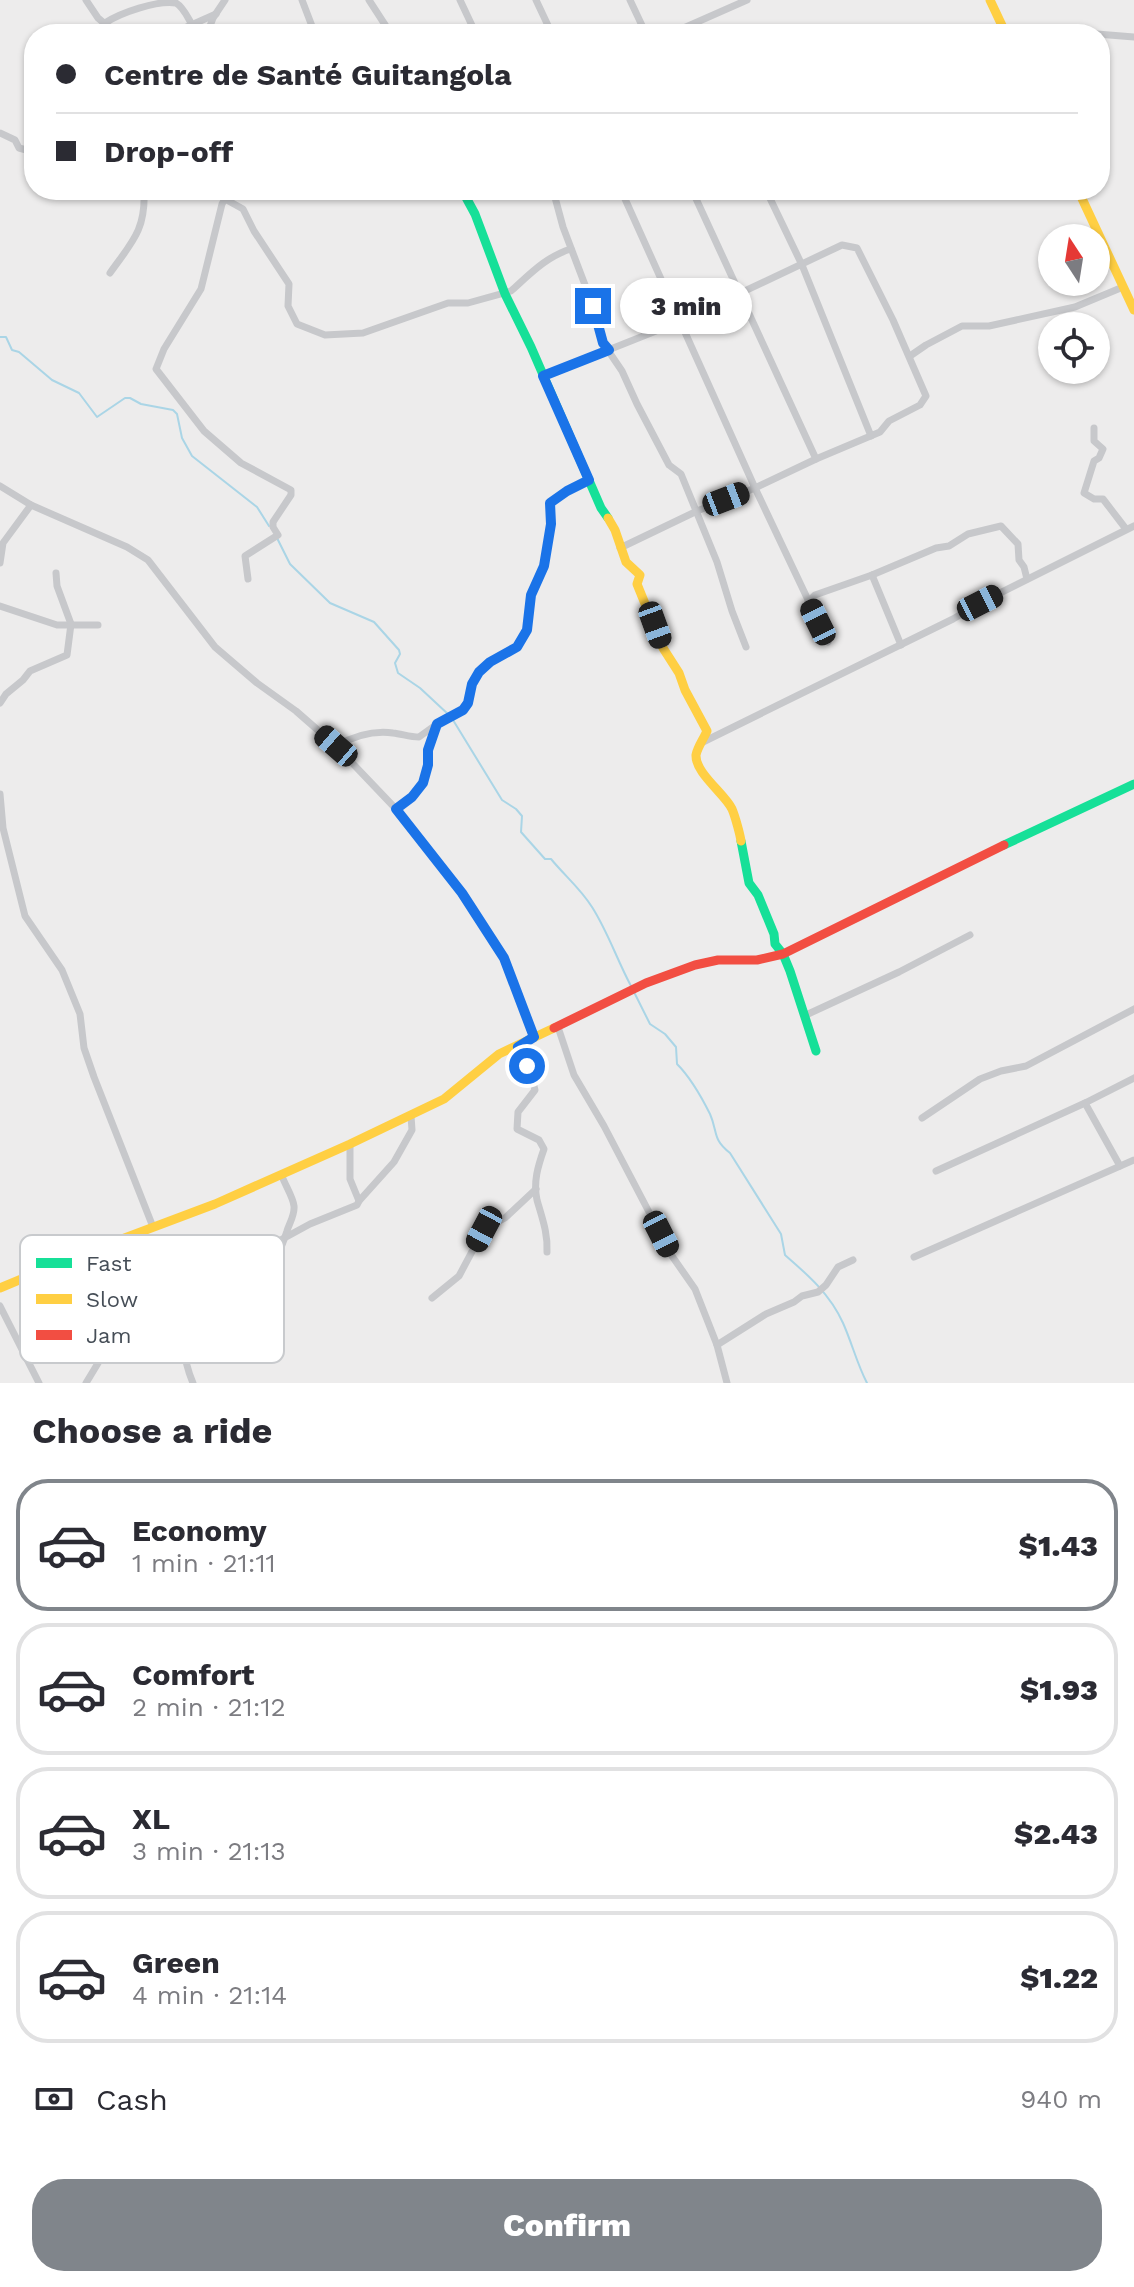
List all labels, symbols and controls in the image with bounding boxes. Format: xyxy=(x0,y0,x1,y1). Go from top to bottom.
text: Centre de Santé Guitangola xyxy=(104,57,512,92)
text: Drop-off xyxy=(104,134,233,169)
north arrow xyxy=(1038,224,1110,296)
map controls xyxy=(1038,224,1110,384)
callout: 3 min xyxy=(621,278,753,334)
route end xyxy=(575,288,611,324)
text: 3 min xyxy=(651,291,721,321)
button: locate xyxy=(1038,312,1110,384)
car xyxy=(699,479,753,519)
car xyxy=(953,581,1007,625)
car xyxy=(797,595,839,649)
car xyxy=(636,598,674,652)
car xyxy=(310,721,362,771)
route start xyxy=(509,1048,545,1084)
car xyxy=(462,1202,506,1256)
car xyxy=(639,1207,683,1261)
legend xyxy=(20,1235,284,1363)
text: Fast xyxy=(86,1251,132,1276)
text: Slow xyxy=(86,1287,138,1312)
text: Jam xyxy=(86,1323,131,1348)
text: Choose a ride xyxy=(32,1410,272,1452)
icon: car xyxy=(36,1509,108,1581)
text: Economy xyxy=(132,1513,267,1548)
text: $1.43 xyxy=(1019,1528,1098,1563)
text: 1 min · 21:11 xyxy=(132,1548,276,1578)
icon: car xyxy=(36,1653,108,1725)
text: Comfort xyxy=(132,1657,254,1692)
text: $1.93 xyxy=(1020,1672,1098,1707)
text: 2 min · 21:12 xyxy=(132,1692,286,1722)
icon: car xyxy=(36,1797,108,1869)
text: XL xyxy=(132,1801,170,1836)
text: $2.43 xyxy=(1014,1816,1098,1851)
text: 3 min · 21:13 xyxy=(132,1836,286,1866)
icon: car xyxy=(36,1941,108,2013)
text: Green xyxy=(132,1945,220,1980)
text: $1.22 xyxy=(1020,1960,1098,1995)
text: 4 min · 21:14 xyxy=(132,1980,287,2010)
icon: cash xyxy=(32,2077,76,2121)
text: Cash xyxy=(96,2082,168,2117)
text: 940 m xyxy=(1020,2084,1102,2114)
button: Confirm xyxy=(32,2179,1102,2271)

